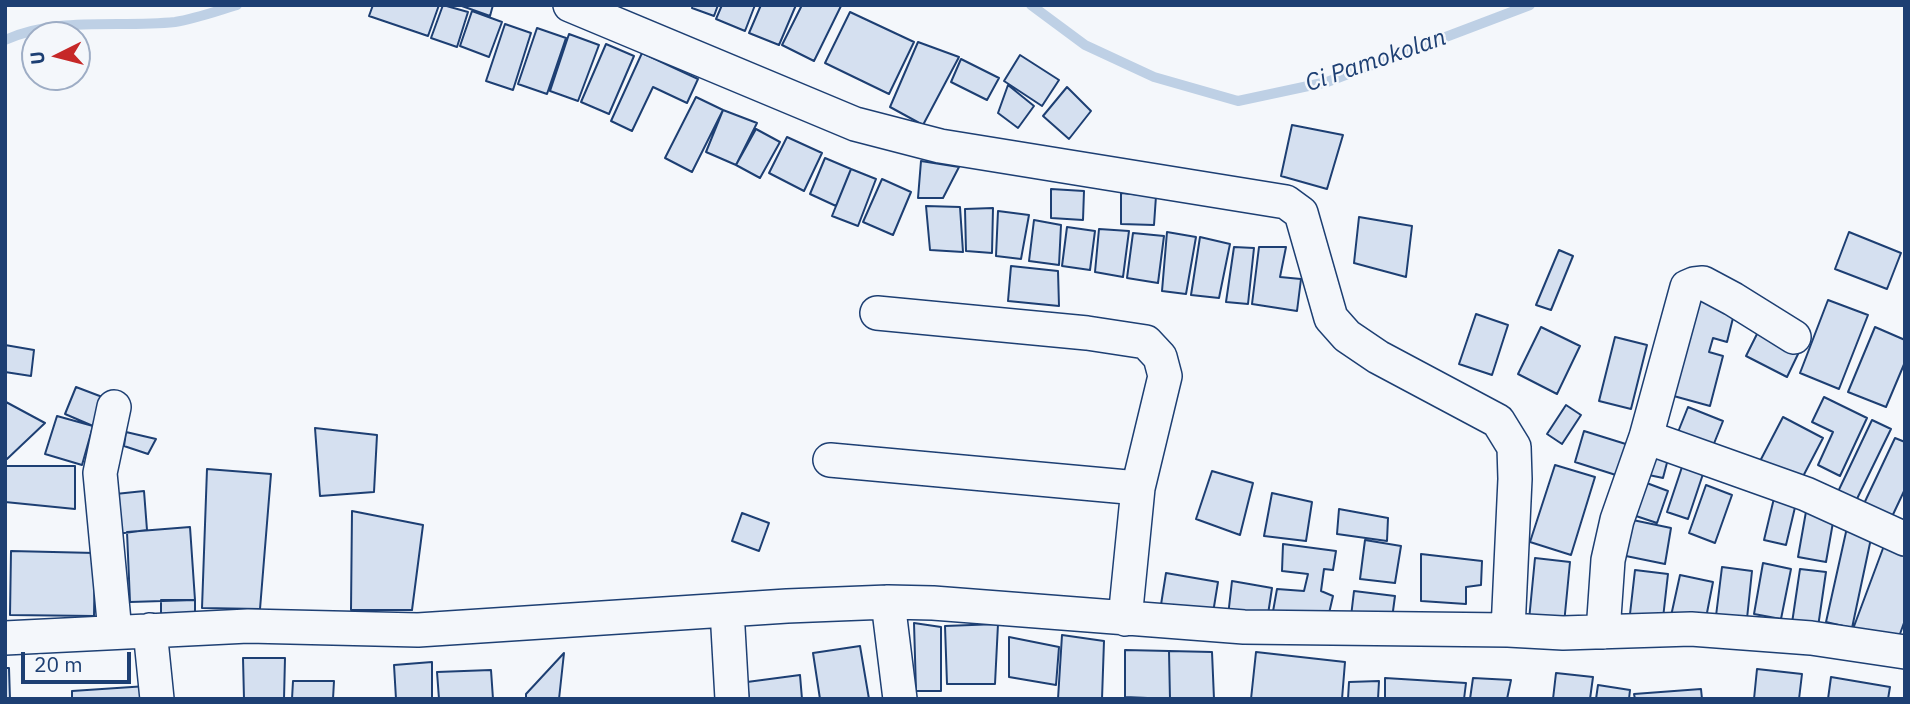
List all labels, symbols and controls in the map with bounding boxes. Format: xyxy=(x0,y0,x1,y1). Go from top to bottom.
north arrow xyxy=(21,21,91,91)
water label: Ci Pamokolan xyxy=(1302,23,1450,99)
text: U xyxy=(24,50,50,66)
scale bar xyxy=(24,638,135,682)
text: 20 m xyxy=(34,650,83,678)

